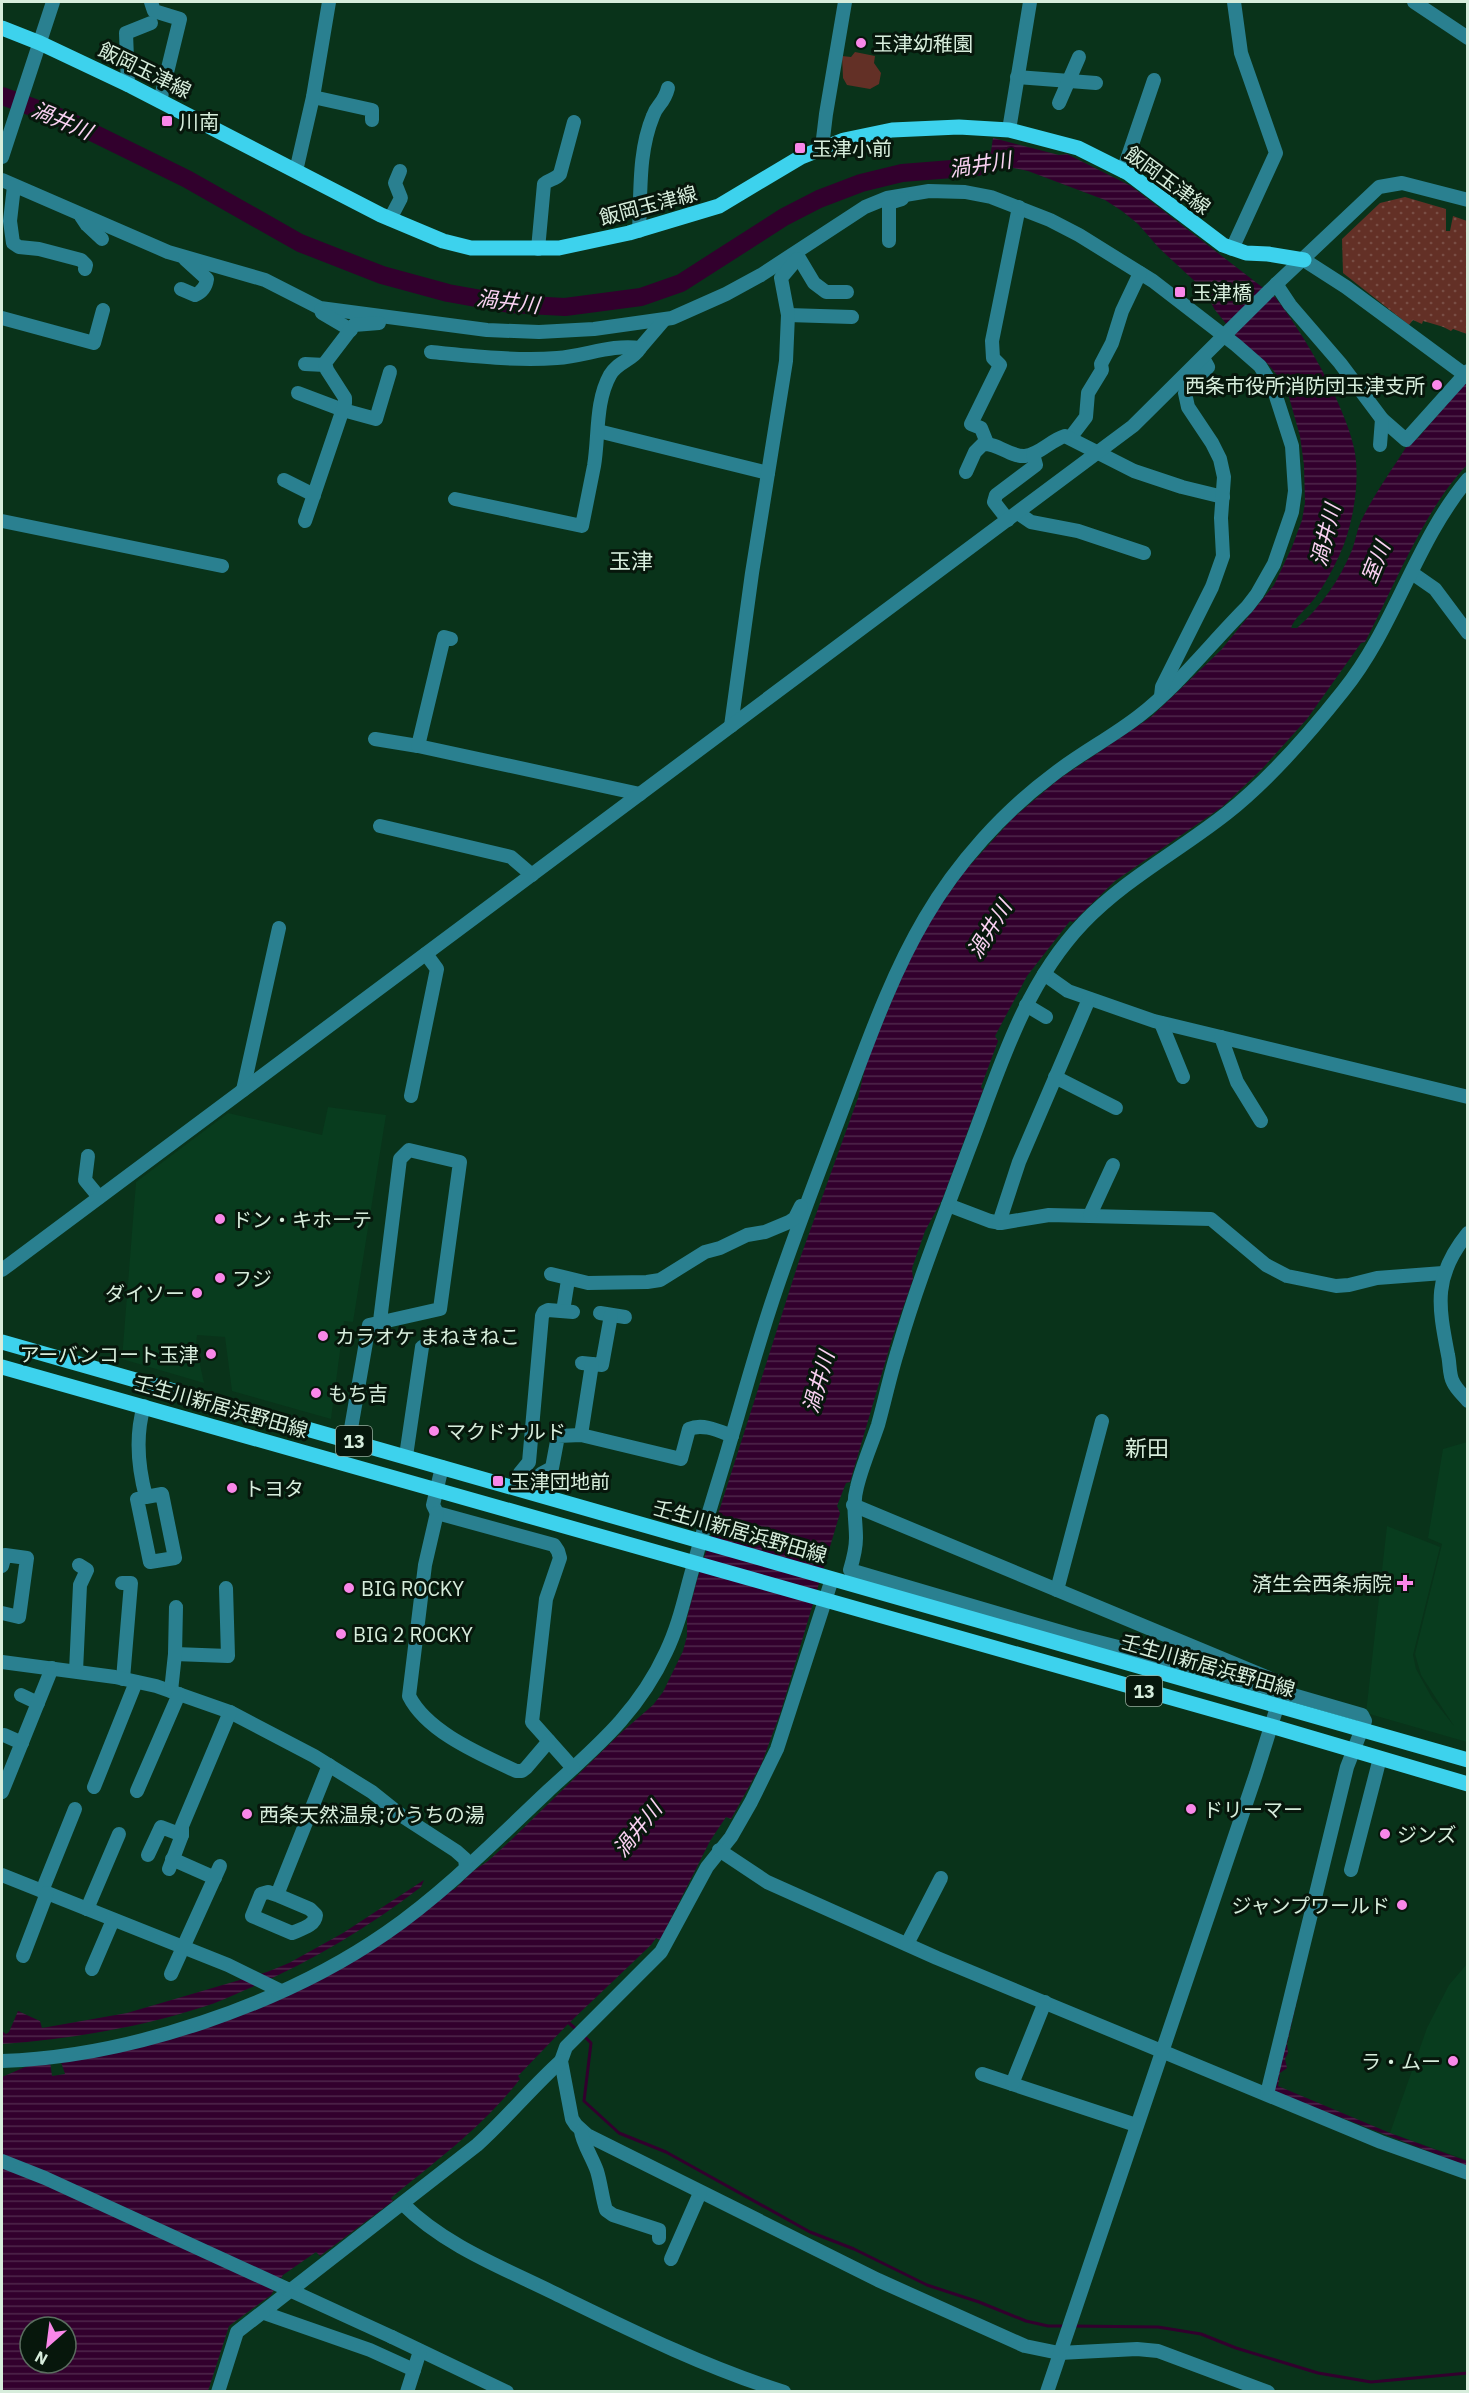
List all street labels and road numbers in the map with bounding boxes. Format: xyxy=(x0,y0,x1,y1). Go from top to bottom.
street label: 飯岡玉津線 xyxy=(94,36,196,104)
street label: 飯岡玉津線 xyxy=(1120,140,1216,220)
street label: 飯岡玉津線 xyxy=(596,179,700,231)
street label: 壬生川新居浜野田線 xyxy=(131,1368,311,1444)
road number: 13 xyxy=(336,1426,372,1456)
street label: 壬生川新居浜野田線 xyxy=(650,1493,830,1569)
street label: 壬生川新居浜野田線 xyxy=(1118,1627,1298,1703)
road number: 13 xyxy=(1126,1676,1162,1706)

